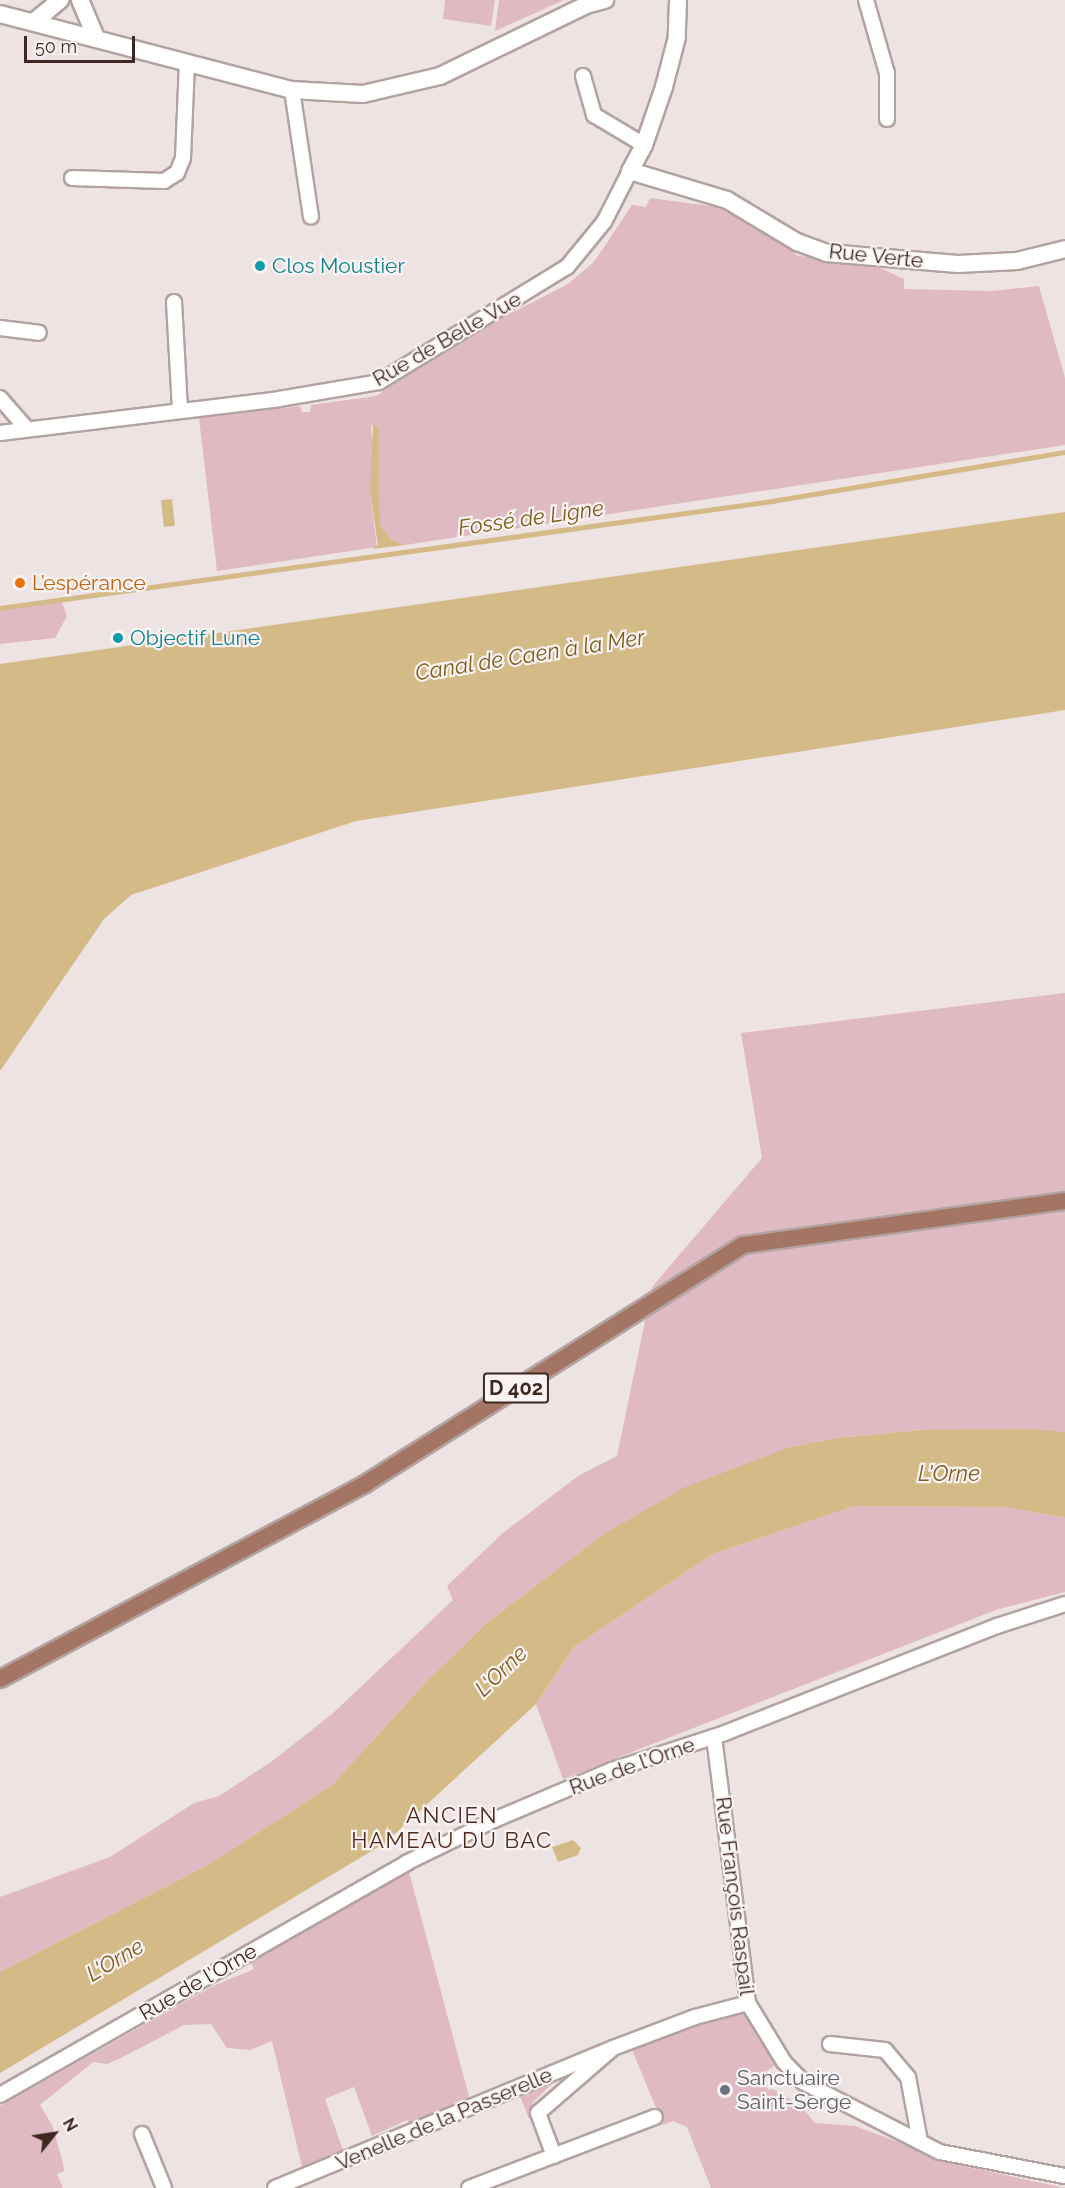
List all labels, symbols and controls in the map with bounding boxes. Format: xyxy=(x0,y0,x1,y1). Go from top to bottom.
scale bar xyxy=(27,24,138,62)
text: 50 m xyxy=(35,36,77,57)
street label: Rue Verte xyxy=(827,238,925,274)
place label: Clos Moustier xyxy=(272,253,405,279)
marker: Clos Moustier xyxy=(253,259,267,273)
street label: Rue de Belle Vue xyxy=(368,286,526,392)
water label: Fossé de Ligne xyxy=(456,495,606,541)
place label: L’espérance xyxy=(32,570,146,596)
marker: L’espérance xyxy=(13,576,27,590)
water label: Canal de Caen à la Mer xyxy=(413,624,647,686)
place label: Objectif Lune xyxy=(130,625,260,651)
marker: Objectif Lune xyxy=(111,631,125,645)
road number: D 402 xyxy=(482,1371,550,1405)
water label: L'Orne xyxy=(918,1461,980,1487)
water label: L'Orne xyxy=(470,1640,532,1702)
street label: Rue de l'Orne xyxy=(566,1732,698,1800)
street label: Rue François Raspail xyxy=(710,1795,760,1997)
district label: ANCIEN HAMEAU DU BAC xyxy=(351,1802,553,1854)
water label: L'Orne xyxy=(82,1933,148,1987)
street label: Rue de l'Orne xyxy=(135,1938,261,2026)
street label: Venelle de la Passerelle xyxy=(332,2062,556,2176)
place label: Sanctuaire Saint-Serge xyxy=(737,2065,851,2115)
marker: Sanctuaire Saint-Serge xyxy=(718,2083,732,2097)
north arrow xyxy=(24,2104,84,2164)
text: N xyxy=(59,2115,81,2135)

